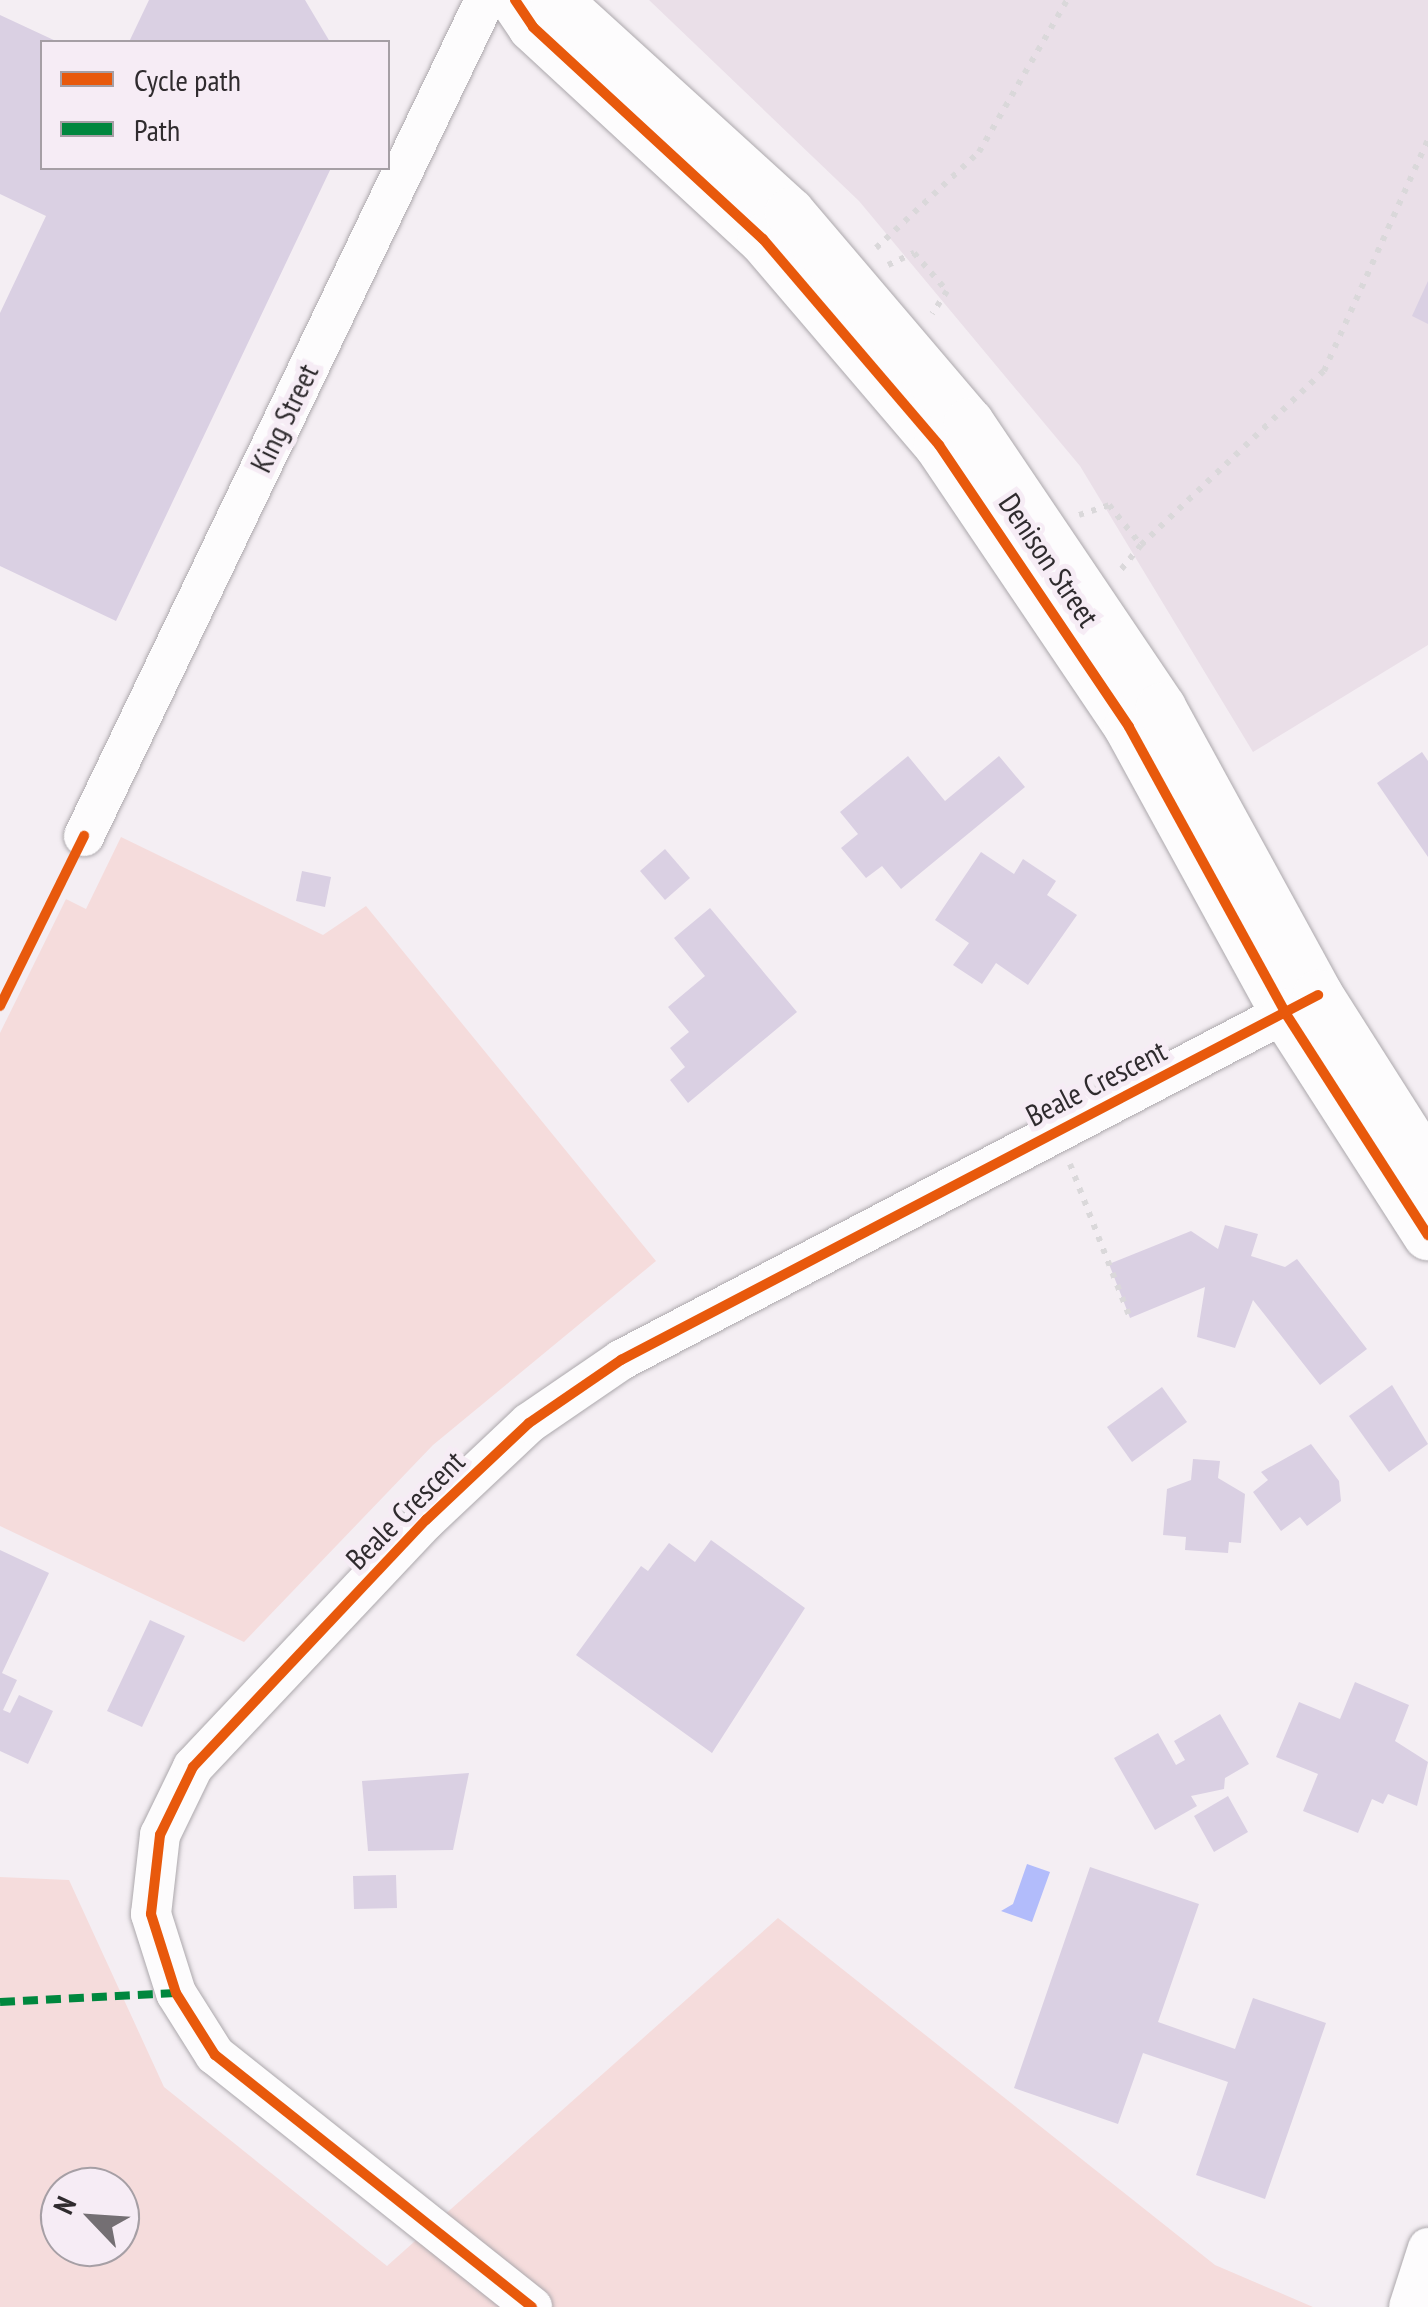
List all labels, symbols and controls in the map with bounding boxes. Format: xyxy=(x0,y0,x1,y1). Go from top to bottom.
legend xyxy=(40,40,390,170)
text: Cycle path xyxy=(134,60,241,99)
text: Path xyxy=(134,110,180,149)
street label: King Street xyxy=(242,358,326,478)
street label: Denison Street xyxy=(991,487,1107,633)
street label: Beale Crescent xyxy=(1020,1032,1172,1134)
street label: Beale Crescent xyxy=(338,1443,472,1577)
north arrow xyxy=(40,2167,140,2267)
text: N xyxy=(44,2190,84,2220)

